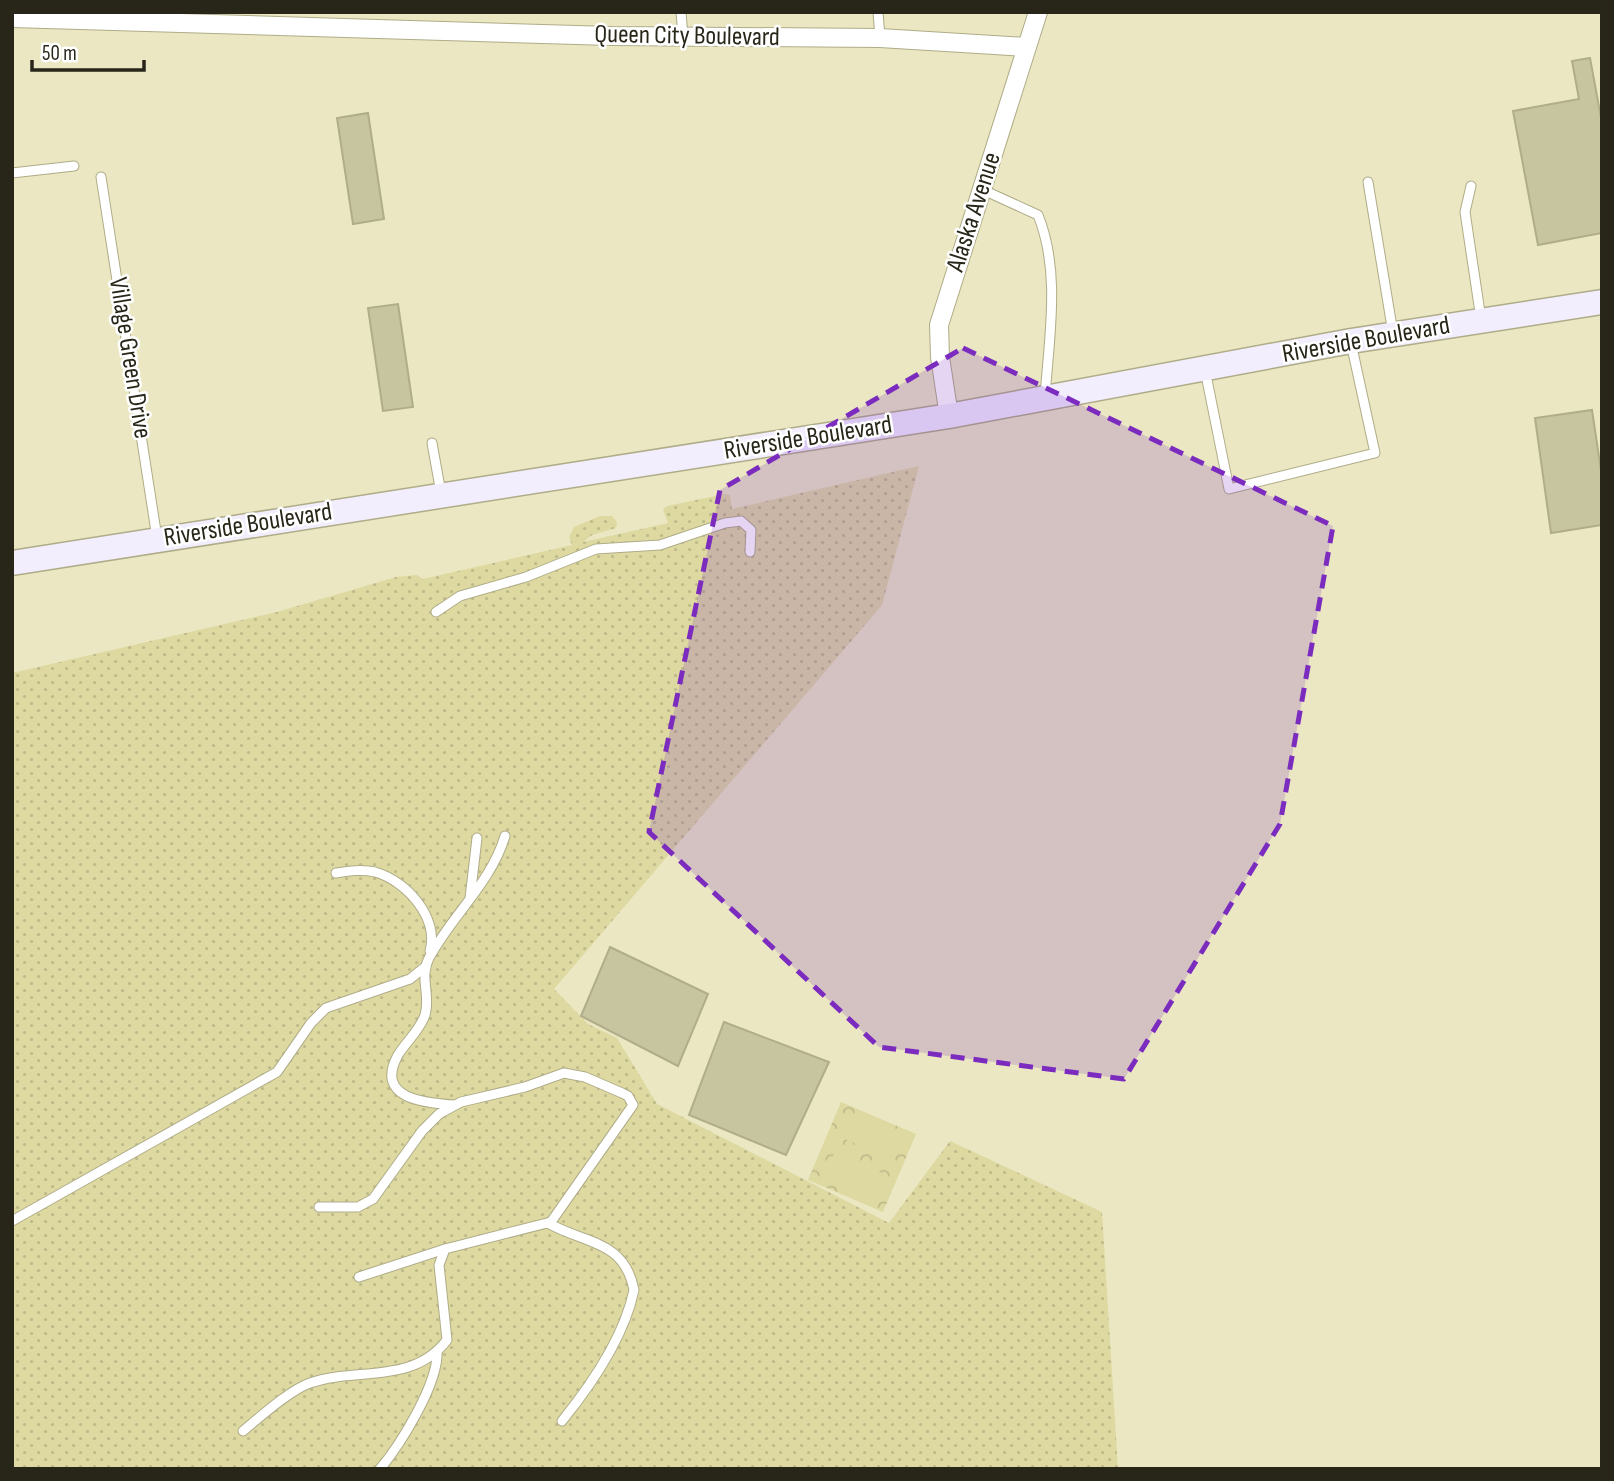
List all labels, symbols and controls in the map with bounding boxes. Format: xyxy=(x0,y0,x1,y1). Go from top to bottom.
street label: Queen City Boulevard xyxy=(594,19,780,53)
scale bar xyxy=(32,28,144,72)
text: 50 m xyxy=(42,41,77,66)
street label: Alaska Avenue xyxy=(940,149,1008,276)
street label: Village Green Drive xyxy=(102,275,158,441)
street label: Riverside Boulevard xyxy=(1280,310,1452,370)
street label: Riverside Boulevard xyxy=(722,409,894,467)
street label: Riverside Boulevard xyxy=(162,496,334,554)

